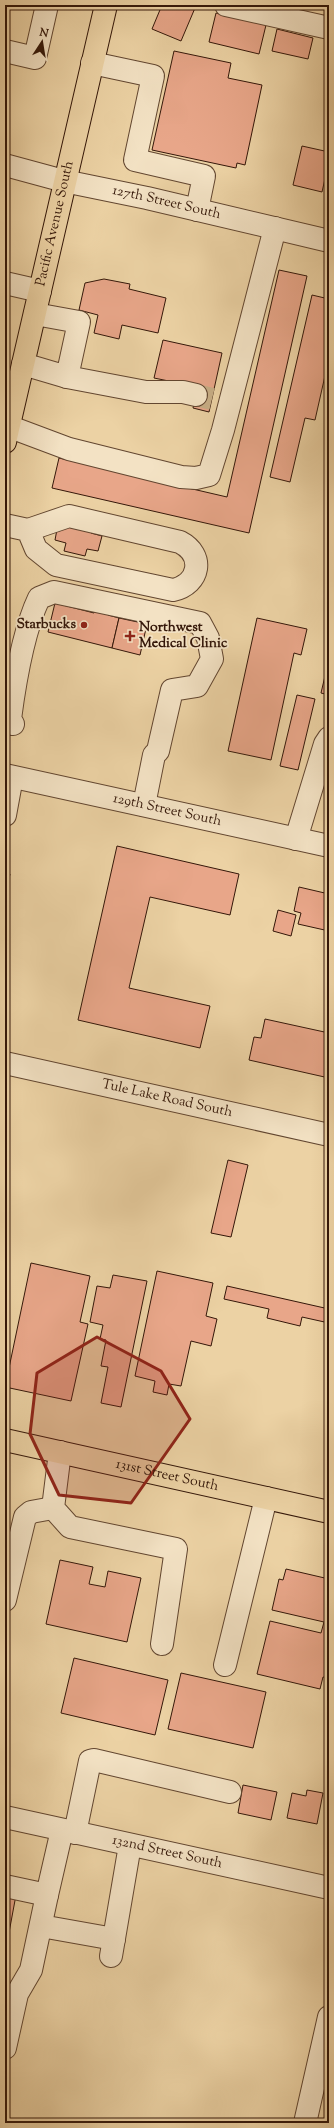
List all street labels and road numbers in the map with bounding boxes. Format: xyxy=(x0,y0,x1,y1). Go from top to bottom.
street label: Pacific Avenue South xyxy=(31,159,80,288)
street label: 127th Street South xyxy=(111,181,223,225)
street label: 129th Street South xyxy=(111,789,223,832)
street label: Tule Lake Road South xyxy=(100,1075,234,1123)
street label: 131st Street South xyxy=(114,1455,220,1497)
street label: 132nd Street South xyxy=(110,1831,224,1874)

